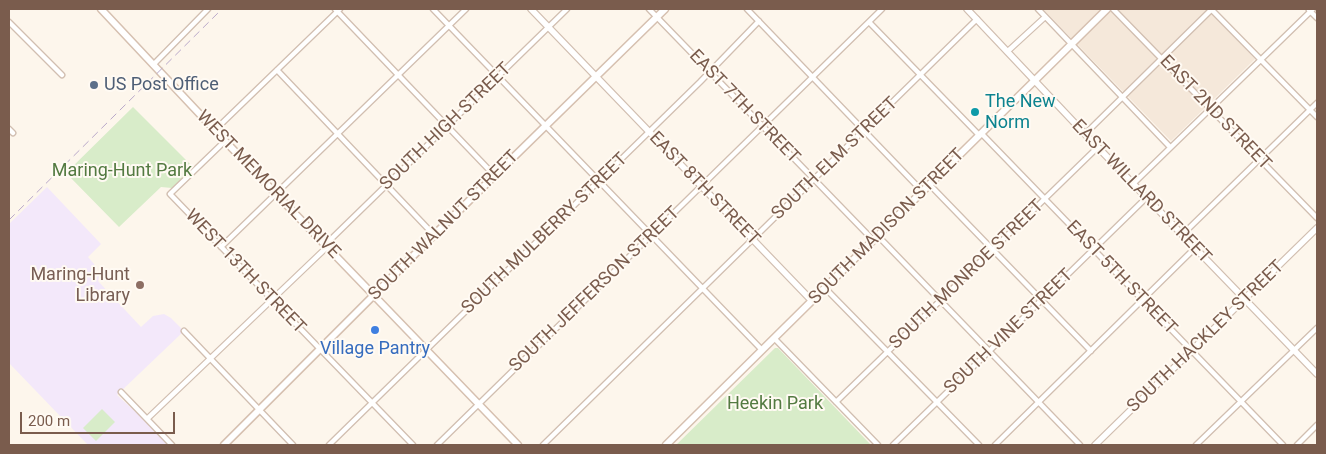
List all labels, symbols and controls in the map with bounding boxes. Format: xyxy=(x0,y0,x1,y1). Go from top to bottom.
street label: EAST 7TH STREET xyxy=(684,46,804,168)
street label: EAST 2ND STREET xyxy=(1155,51,1275,175)
street label: SOUTH HIGH STREET xyxy=(376,59,516,195)
place label: US Post Office xyxy=(104,74,219,96)
marker: US Post Office xyxy=(88,79,100,91)
place label: The New Norm xyxy=(985,91,1056,134)
street label: SOUTH ELM STREET xyxy=(768,93,902,225)
street label: WEST MEMORIAL DRIVE xyxy=(192,106,344,264)
marker: The New Norm xyxy=(969,106,981,118)
street label: EAST WILLARD STREET xyxy=(1067,116,1215,268)
street label: EAST 8TH STREET xyxy=(644,128,764,250)
street label: SOUTH MADISON STREET xyxy=(805,145,969,309)
street label: SOUTH WALNUT STREET xyxy=(364,146,524,306)
street label: SOUTH MULBERRY STREET xyxy=(458,149,632,319)
park label: Maring-Hunt Park xyxy=(52,160,192,182)
street label: SOUTH MONROE STREET xyxy=(885,196,1049,354)
street label: SOUTH JEFFERSON STREET xyxy=(505,203,685,377)
street label: WEST 13TH STREET xyxy=(180,205,310,339)
street label: EAST 5TH STREET xyxy=(1061,217,1181,339)
street label: SOUTH HACKLEY STREET xyxy=(1123,256,1289,418)
place label: Maring-Hunt Library xyxy=(30,264,130,306)
street label: SOUTH VINE STREET xyxy=(940,265,1078,399)
marker: Maring-Hunt Library xyxy=(134,279,146,291)
marker: Village Pantry xyxy=(369,324,381,336)
place label: Village Pantry xyxy=(320,338,430,360)
park label: Heekin Park xyxy=(727,393,823,415)
scale bar xyxy=(22,402,178,434)
text: 200 m xyxy=(28,412,70,430)

